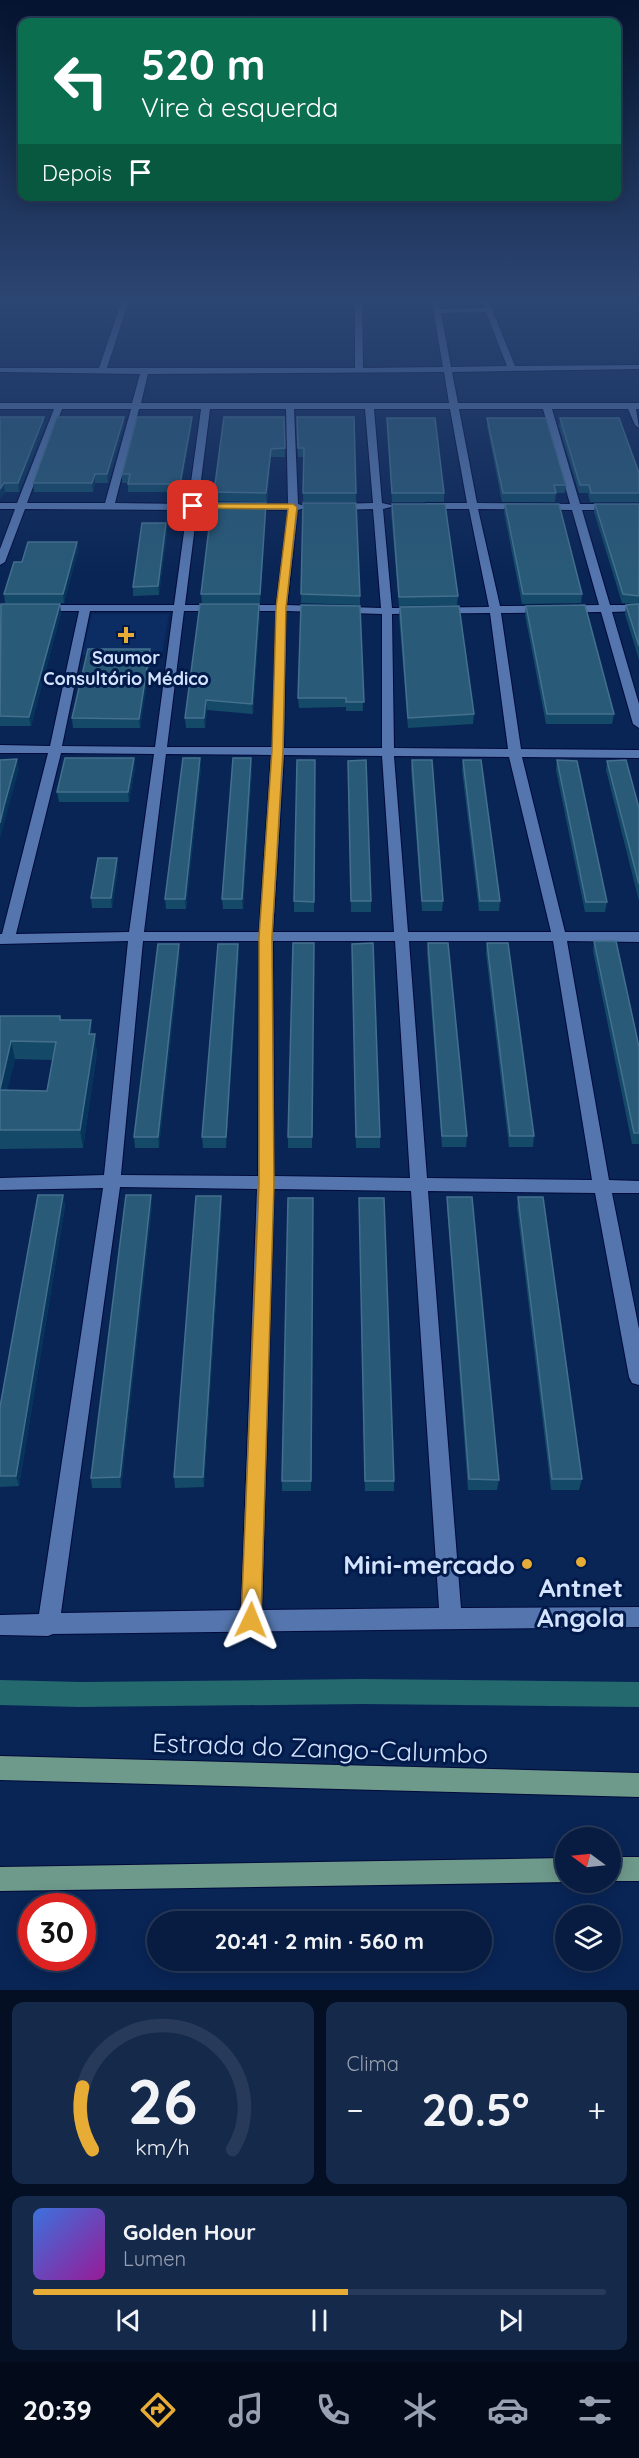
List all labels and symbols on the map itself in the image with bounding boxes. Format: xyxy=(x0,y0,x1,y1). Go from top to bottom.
pin xyxy=(167,480,218,531)
marker: Saumor Consultório Médico xyxy=(117,626,135,644)
place label: Saumor Consultório Médico xyxy=(43,646,209,690)
place label: Mini-mercado xyxy=(343,1548,515,1581)
marker: Antnet Angola xyxy=(574,1555,588,1569)
marker: Mini-mercado xyxy=(520,1557,534,1571)
place label: Antnet Angola xyxy=(537,1571,625,1634)
position arrow xyxy=(219,1588,283,1652)
street label: Estrada do Zango-Calumbo xyxy=(152,1726,488,1770)
north arrow xyxy=(555,1827,621,1893)
speed limit sign: 30 xyxy=(18,1893,96,1971)

